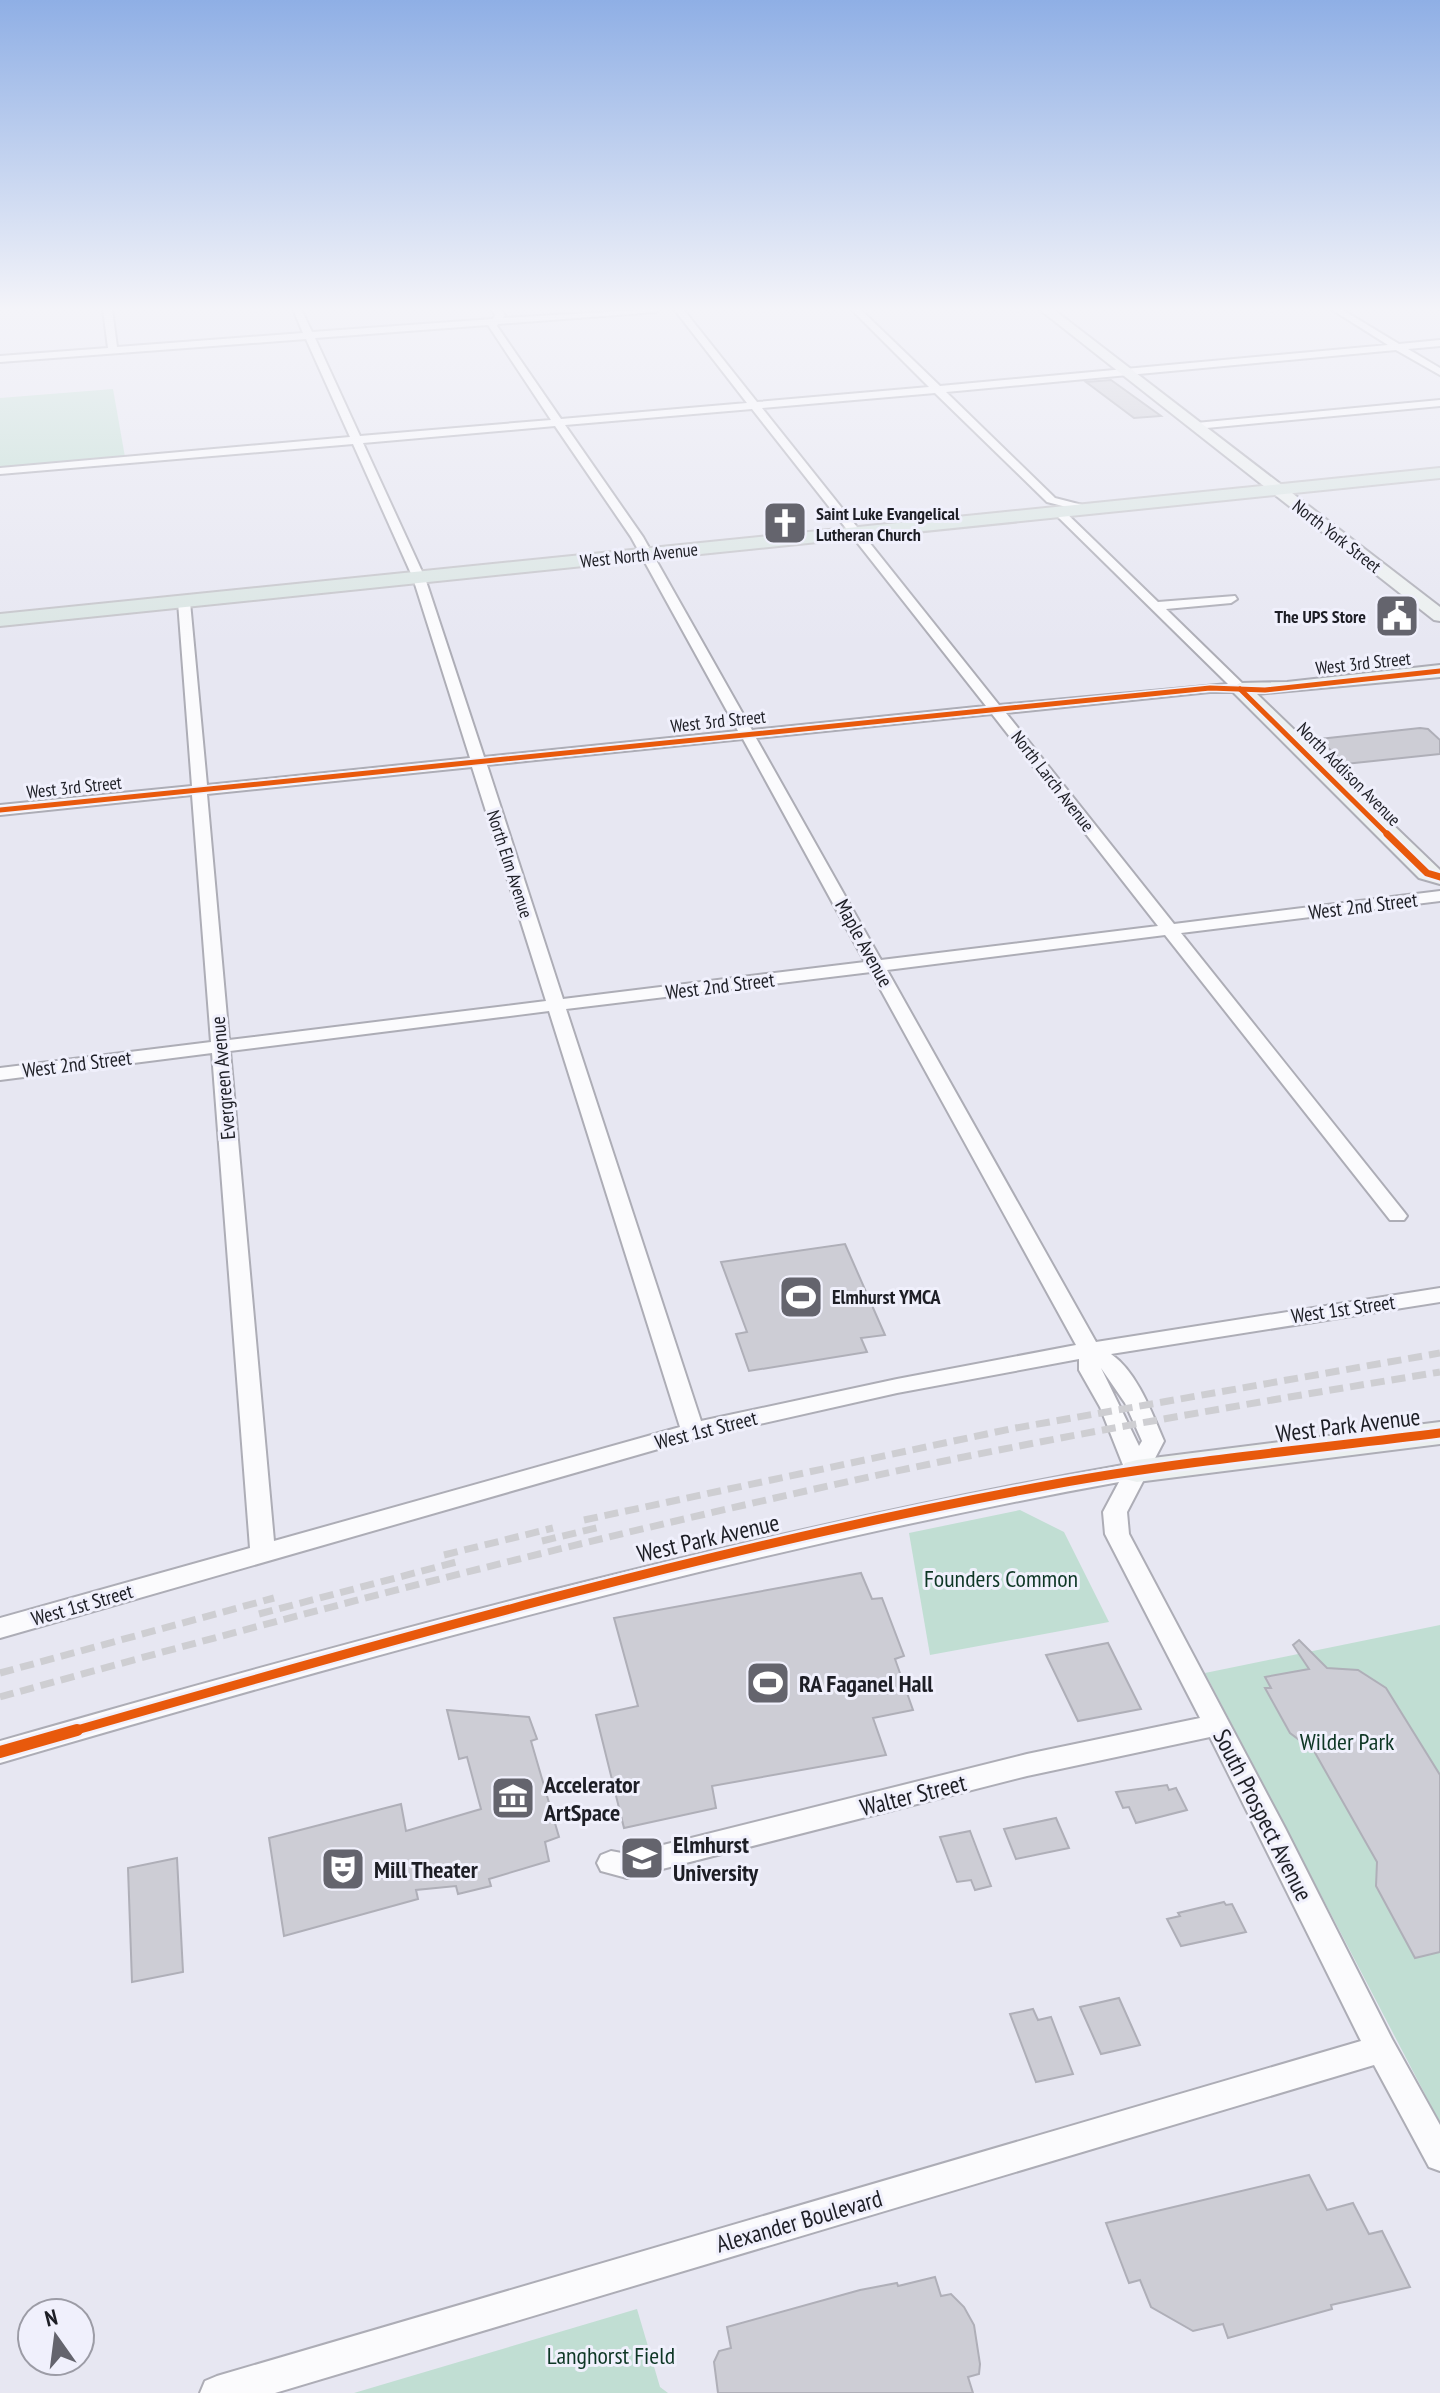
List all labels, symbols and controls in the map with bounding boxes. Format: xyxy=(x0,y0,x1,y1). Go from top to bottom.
street label: North York Street xyxy=(1288,494,1386,578)
church icon: Saint Luke Evangelical Lutheran Church xyxy=(761,499,809,547)
place label: Saint Luke Evangelical Lutheran Church xyxy=(816,502,960,546)
street label: West North Avenue xyxy=(579,537,699,573)
public building icon: The UPS Store xyxy=(1373,592,1421,640)
place label: The UPS Store xyxy=(1274,605,1366,628)
street label: West 3rd Street xyxy=(1314,647,1412,679)
street label: West 3rd Street xyxy=(669,705,767,737)
street label: North Addison Avenue xyxy=(1292,717,1406,831)
street label: North Larch Avenue xyxy=(1006,726,1100,836)
street label: West 3rd Street xyxy=(25,771,123,803)
street label: North Elm Avenue xyxy=(482,807,538,921)
street label: West 2nd Street xyxy=(1307,886,1419,926)
street label: Maple Avenue xyxy=(829,894,899,992)
street label: West 2nd Street xyxy=(664,966,776,1006)
street label: Evergreen Avenue xyxy=(205,1015,241,1141)
street label: West 2nd Street xyxy=(21,1044,133,1084)
sports icon: Elmhurst YMCA xyxy=(777,1273,825,1321)
place label: Elmhurst YMCA xyxy=(832,1284,941,1310)
street label: West 1st Street xyxy=(1290,1289,1397,1329)
street label: West Park Avenue xyxy=(1274,1401,1422,1449)
street label: West 1st Street xyxy=(652,1405,760,1455)
street label: West Park Avenue xyxy=(634,1507,782,1569)
park label: Founders Common xyxy=(924,1563,1078,1594)
street label: West 1st Street xyxy=(28,1578,136,1632)
sports icon: RA Faganel Hall xyxy=(744,1659,792,1707)
place label: RA Faganel Hall xyxy=(799,1668,933,1699)
street label: South Prospect Avenue xyxy=(1206,1724,1320,1906)
park label: Wilder Park xyxy=(1300,1726,1395,1757)
street label: Walter Street xyxy=(857,1767,970,1823)
place label: Accelerator ArtSpace xyxy=(543,1769,641,1828)
museum icon: Accelerator ArtSpace xyxy=(489,1774,537,1822)
place label: Elmhurst University xyxy=(673,1829,759,1888)
school or university icon: Elmhurst University xyxy=(618,1834,666,1882)
theatre icon: Mill Theater xyxy=(319,1845,367,1893)
place label: Mill Theater xyxy=(374,1854,479,1885)
street label: Alexander Boulevard xyxy=(712,2182,886,2260)
north arrow xyxy=(16,2297,96,2377)
text: N xyxy=(42,2303,60,2333)
park label: Langhorst Field xyxy=(547,2340,675,2371)

